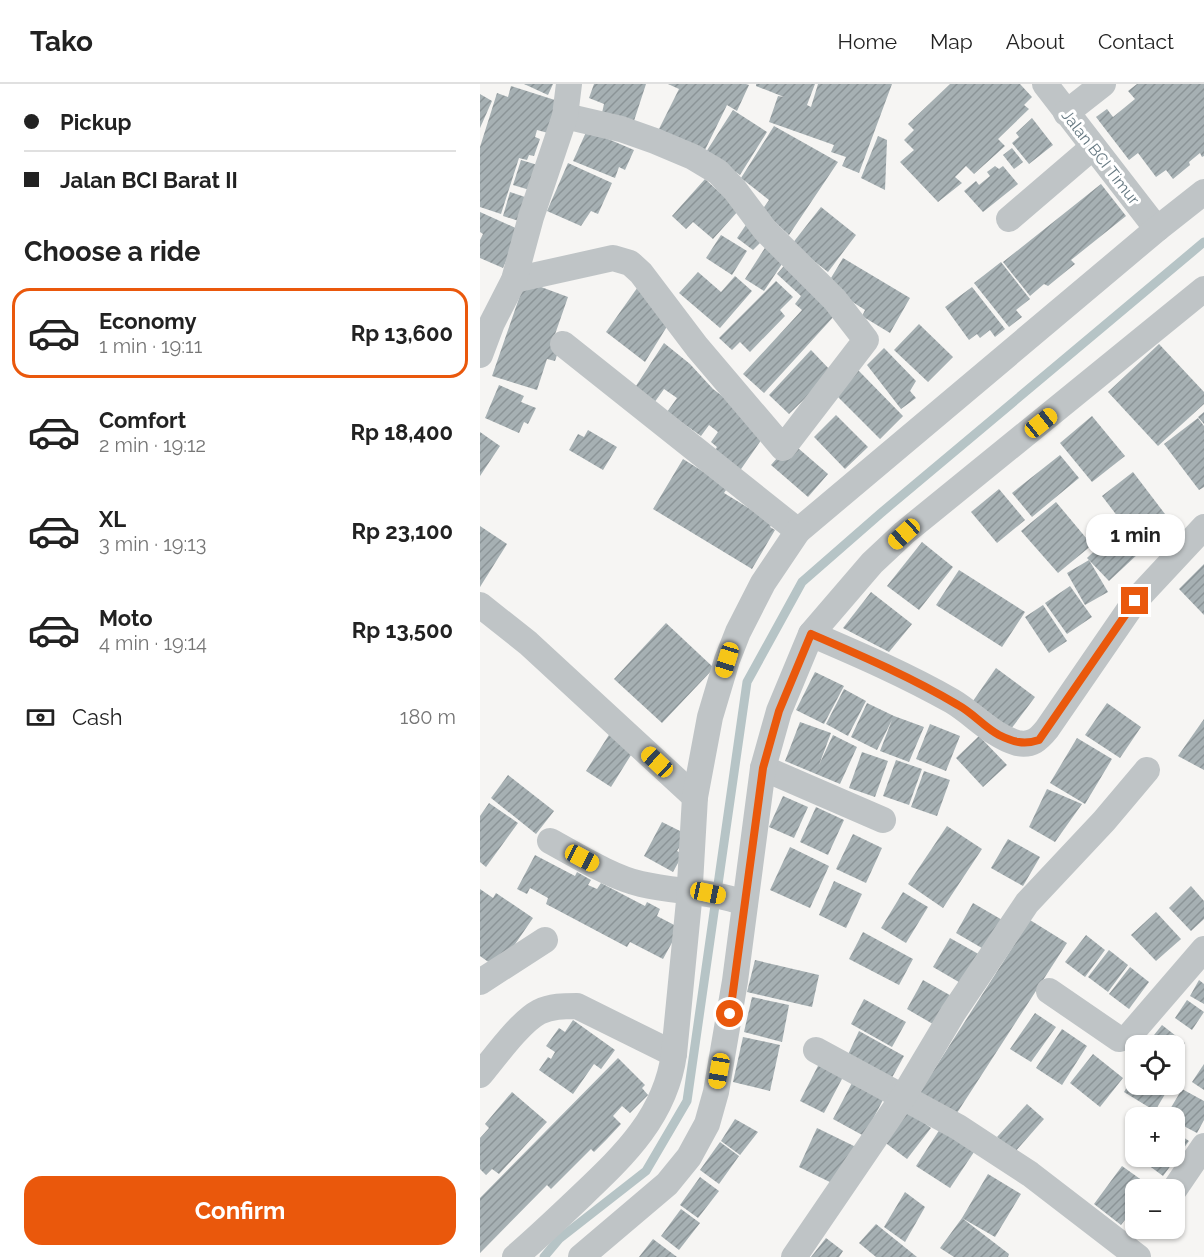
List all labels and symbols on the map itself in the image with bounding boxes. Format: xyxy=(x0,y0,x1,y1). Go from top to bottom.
street label: Jalan BCI Timur xyxy=(1058,106,1144,209)
car xyxy=(1021,405,1061,441)
callout: 1 min xyxy=(1086,514,1184,556)
car xyxy=(885,515,923,553)
route end xyxy=(1121,587,1148,614)
car xyxy=(713,640,741,680)
car xyxy=(638,743,676,781)
car xyxy=(562,842,602,874)
car xyxy=(689,880,727,906)
route start xyxy=(716,1000,743,1027)
car xyxy=(707,1052,731,1090)

